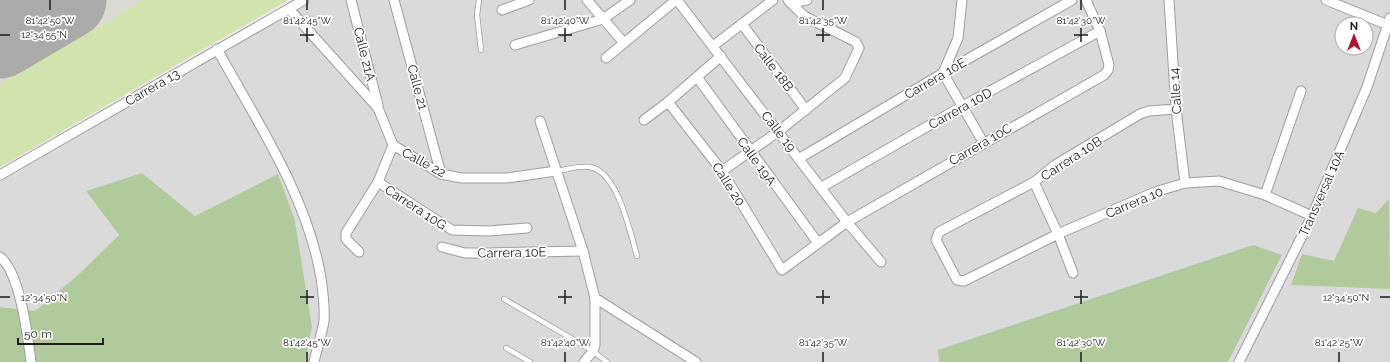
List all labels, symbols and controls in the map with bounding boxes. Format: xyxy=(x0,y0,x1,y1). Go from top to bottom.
text: 81°42'50"W xyxy=(25,15,75,26)
text: 81°42'45"W xyxy=(283,15,332,26)
text: 81°42'40"W xyxy=(541,15,590,26)
text: 81°42'35"W xyxy=(799,15,848,26)
text: 81°42'30"W xyxy=(1056,15,1106,26)
north arrow xyxy=(1334,16,1374,56)
text: N xyxy=(1350,20,1358,33)
street label: Calle 21A xyxy=(351,26,379,83)
text: 12°34'55"N xyxy=(21,29,67,40)
street label: Calle 18B xyxy=(751,40,797,94)
street label: Carrera 10E xyxy=(902,55,969,102)
street label: Calle 21 xyxy=(404,63,431,112)
street label: Carrera 13 xyxy=(123,66,182,109)
street label: Calle 14 xyxy=(1166,67,1185,115)
street label: Carrera 10D xyxy=(926,85,995,132)
street label: Calle 19 xyxy=(758,108,799,155)
street label: Carrera 10C xyxy=(946,120,1014,168)
street label: Carrera 10B xyxy=(1038,133,1105,184)
street label: Calle 19A xyxy=(734,134,779,189)
street label: Calle 22 xyxy=(399,145,448,180)
street label: Transversal 10A xyxy=(1296,148,1347,239)
street label: Calle 20 xyxy=(709,160,748,209)
street label: Carrera 10G xyxy=(382,182,449,233)
street label: Carrera 10 xyxy=(1103,184,1165,221)
street label: Carrera 10E xyxy=(477,244,547,261)
text: 12°34'50"N xyxy=(21,292,67,303)
text: 12°34'50"N xyxy=(1323,292,1369,303)
scale bar xyxy=(18,320,103,346)
text: 50 m xyxy=(24,327,52,341)
text: 81°42'45"W xyxy=(283,337,332,348)
text: 81°42'40"W xyxy=(541,337,590,348)
text: 81°42'35"W xyxy=(799,337,848,348)
text: 81°42'30"W xyxy=(1056,337,1106,348)
text: 81°42'25"W xyxy=(1315,337,1364,348)

